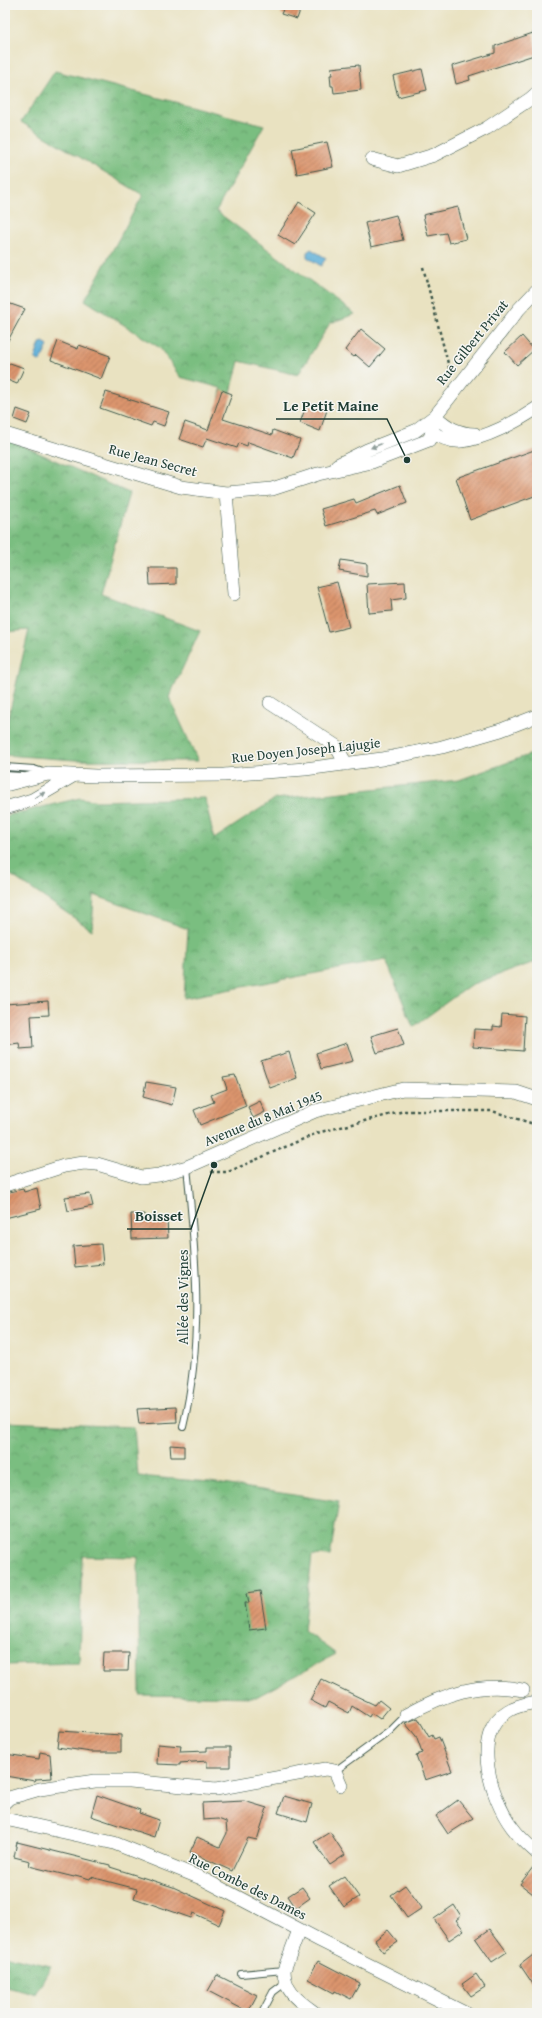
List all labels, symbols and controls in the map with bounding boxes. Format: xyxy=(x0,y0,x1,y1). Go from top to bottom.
street label: Rue Gilbert Privat xyxy=(431,295,513,389)
callout: Le Petit Maine xyxy=(276,392,387,419)
text: Le Petit Maine xyxy=(283,395,379,416)
street label: Rue Jean Secret xyxy=(107,439,199,481)
one-way arrow xyxy=(369,444,381,450)
street label: Rue Doyen Joseph Lajugie xyxy=(231,732,382,768)
one-way arrow xyxy=(34,791,46,798)
street label: Avenue du 8 Mai 1945 xyxy=(201,1085,325,1151)
callout: Boisset xyxy=(127,1202,191,1229)
text: Boisset xyxy=(135,1205,183,1226)
street label: Allée des Vignes xyxy=(173,1249,193,1345)
street label: Rue Combe des Dames xyxy=(186,1848,310,1924)

